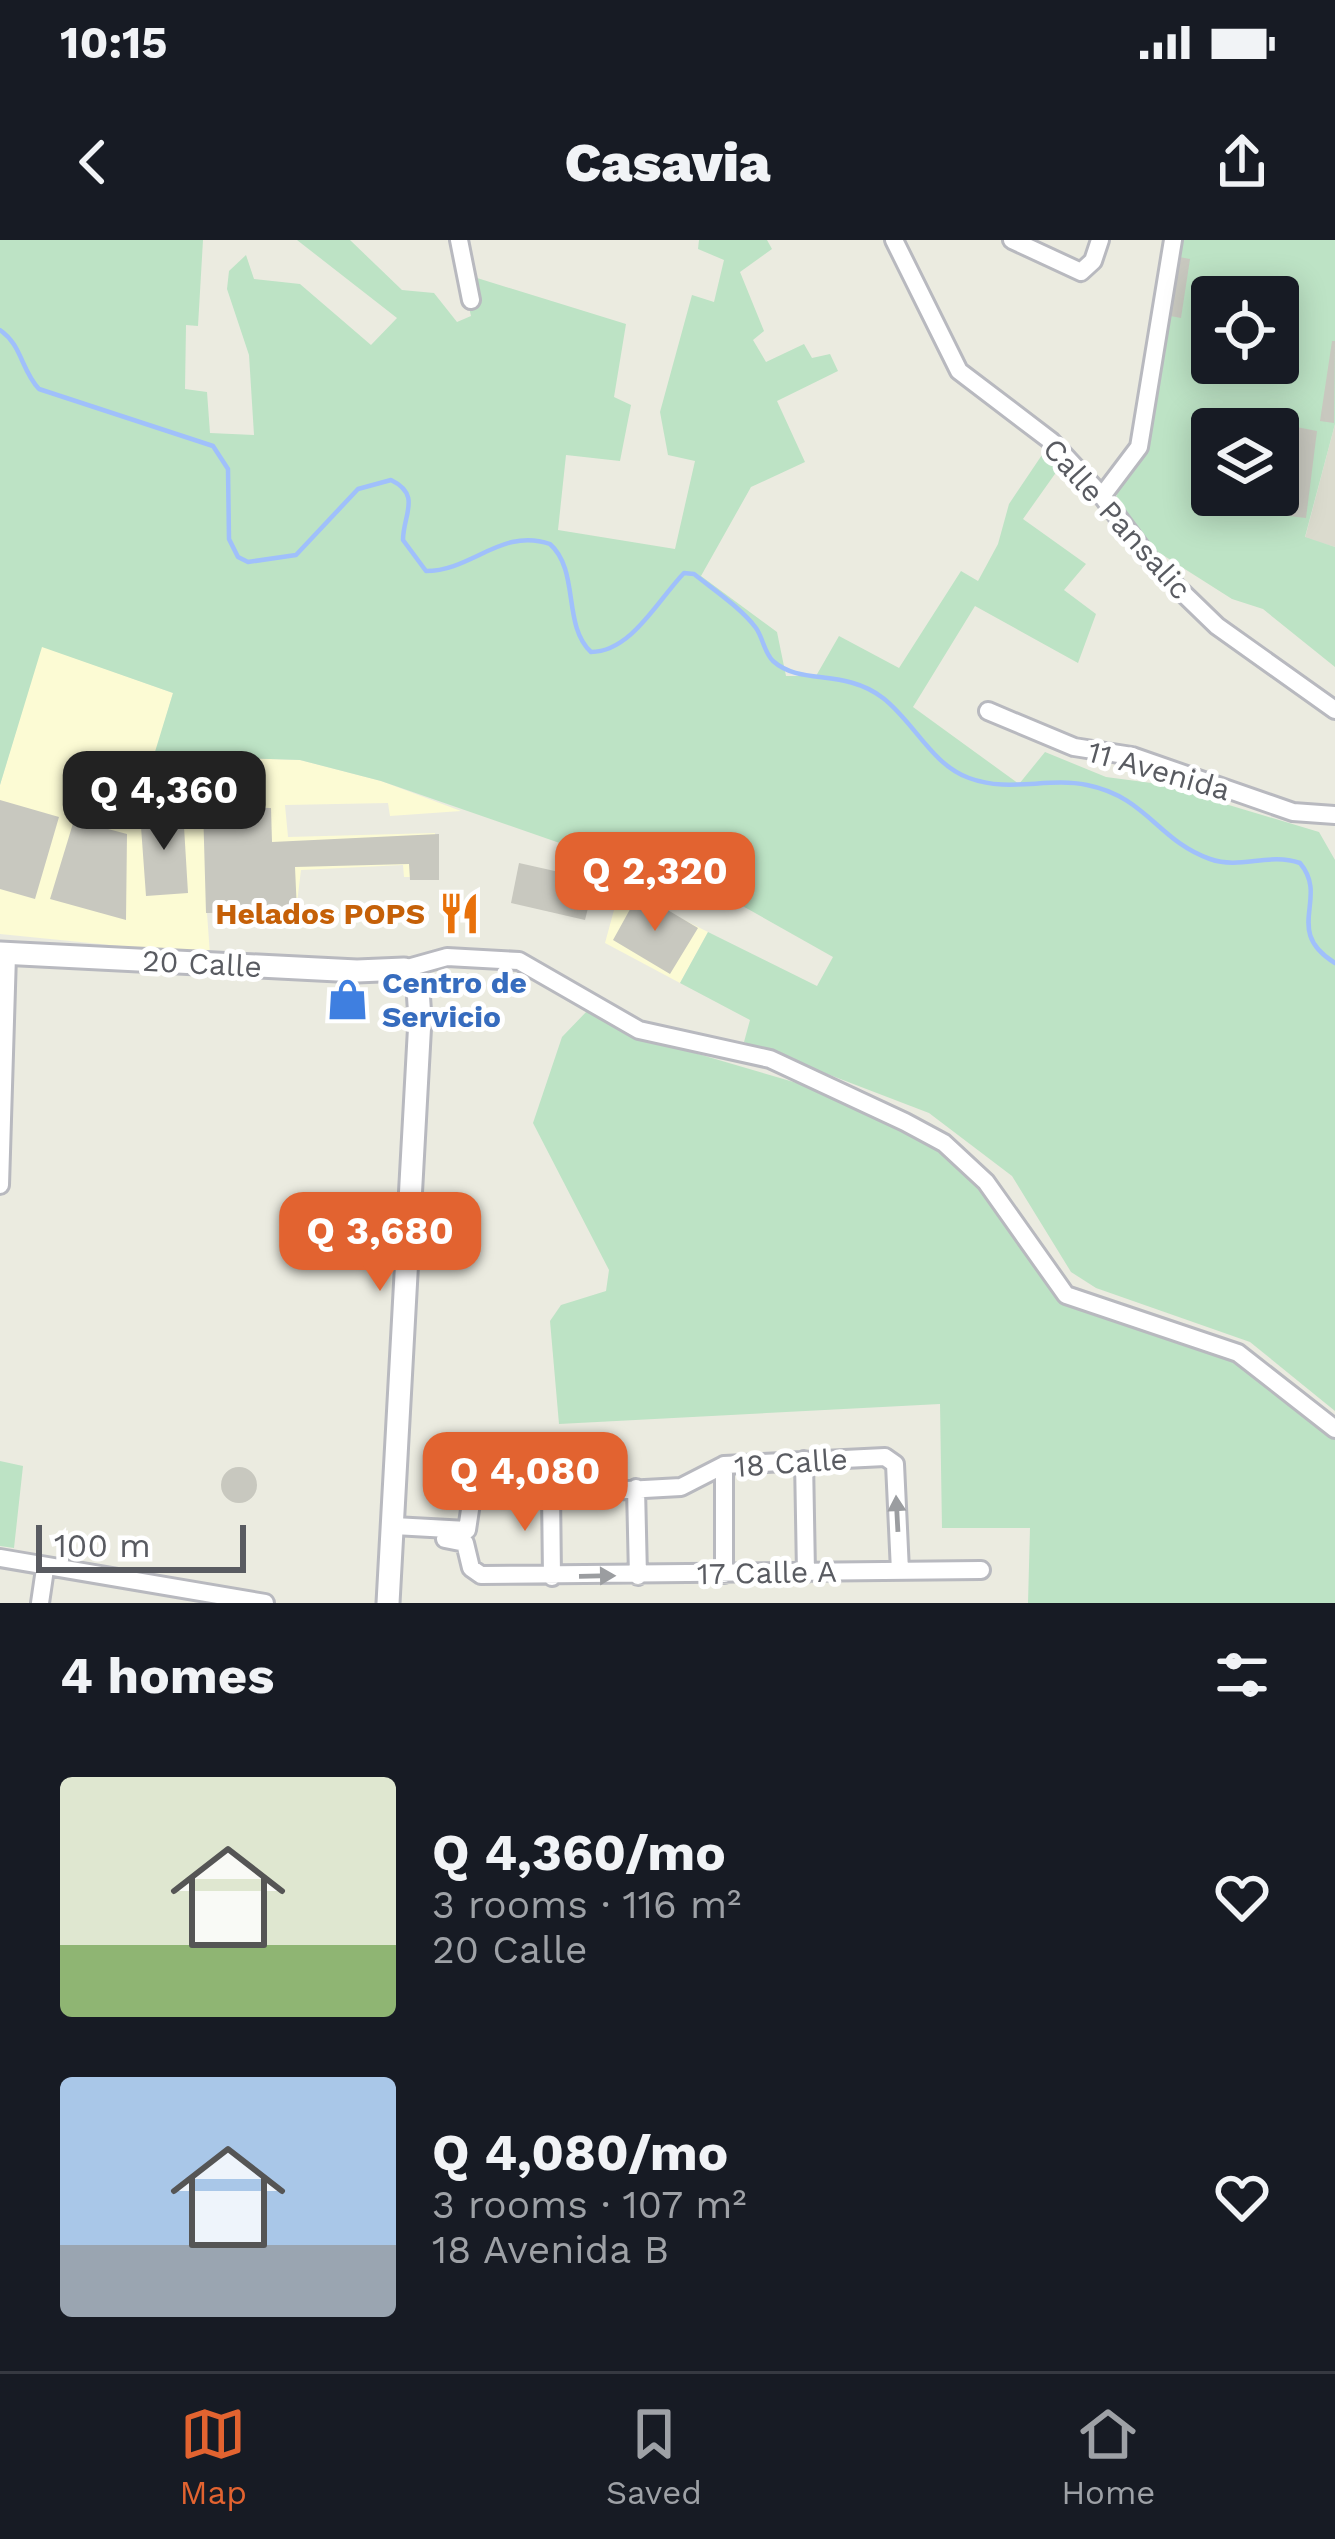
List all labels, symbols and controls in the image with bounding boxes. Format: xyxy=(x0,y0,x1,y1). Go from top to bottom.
text: 10:15 xyxy=(60,16,168,69)
icon: back xyxy=(60,129,126,195)
icon: share xyxy=(1209,129,1275,195)
text: Casavia xyxy=(564,131,771,194)
map controls xyxy=(1191,276,1299,516)
button: locate xyxy=(1191,276,1299,384)
button: layers xyxy=(1191,408,1299,516)
street label: Calle Pansalic xyxy=(1036,431,1199,606)
street label: 11 Avenida xyxy=(1084,734,1234,808)
pin: Q 4,360 xyxy=(53,751,275,853)
text: Q 4,360 xyxy=(90,767,238,812)
pin: Q 2,320 xyxy=(544,832,766,934)
text: Q 2,320 xyxy=(582,848,728,893)
restaurant icon: Helados POPS xyxy=(436,891,482,937)
place label: Helados POPS xyxy=(215,896,425,931)
street label: 20 Calle xyxy=(141,943,263,984)
place label: Centro de Servicio xyxy=(382,965,527,1034)
shop icon: Centro de Servicio xyxy=(325,977,371,1023)
pin: Q 3,680 xyxy=(269,1192,491,1294)
text: Q 3,680 xyxy=(306,1208,454,1253)
pin: Q 4,080 xyxy=(414,1432,636,1534)
street label: 18 Calle xyxy=(733,1441,849,1484)
text: Q 4,080 xyxy=(450,1448,600,1493)
one-way arrow xyxy=(887,1494,906,1532)
scale bar xyxy=(36,1519,246,1572)
text: 100 m xyxy=(54,1526,151,1565)
street label: 17 Calle A xyxy=(697,1554,837,1591)
one-way arrow xyxy=(579,1567,617,1586)
icon: filters xyxy=(1209,1642,1275,1708)
text: 4 homes xyxy=(60,1646,274,1705)
text: Q 4,360/mo xyxy=(432,1823,726,1882)
icon: home xyxy=(156,1825,300,1969)
icon: heart xyxy=(1209,1864,1275,1930)
text: 3 rooms · 116 m² xyxy=(432,1882,741,1927)
text: 20 Calle xyxy=(432,1927,588,1972)
text: Q 4,080/mo xyxy=(432,2123,728,2182)
icon: home xyxy=(156,2125,300,2269)
icon: heart xyxy=(1209,2164,1275,2230)
text: 3 rooms · 107 m² xyxy=(432,2182,747,2227)
text: 18 Avenida B xyxy=(432,2227,669,2272)
tab: Map xyxy=(180,2401,247,2512)
tab: Saved xyxy=(606,2401,702,2512)
tab: Home xyxy=(1061,2401,1155,2512)

